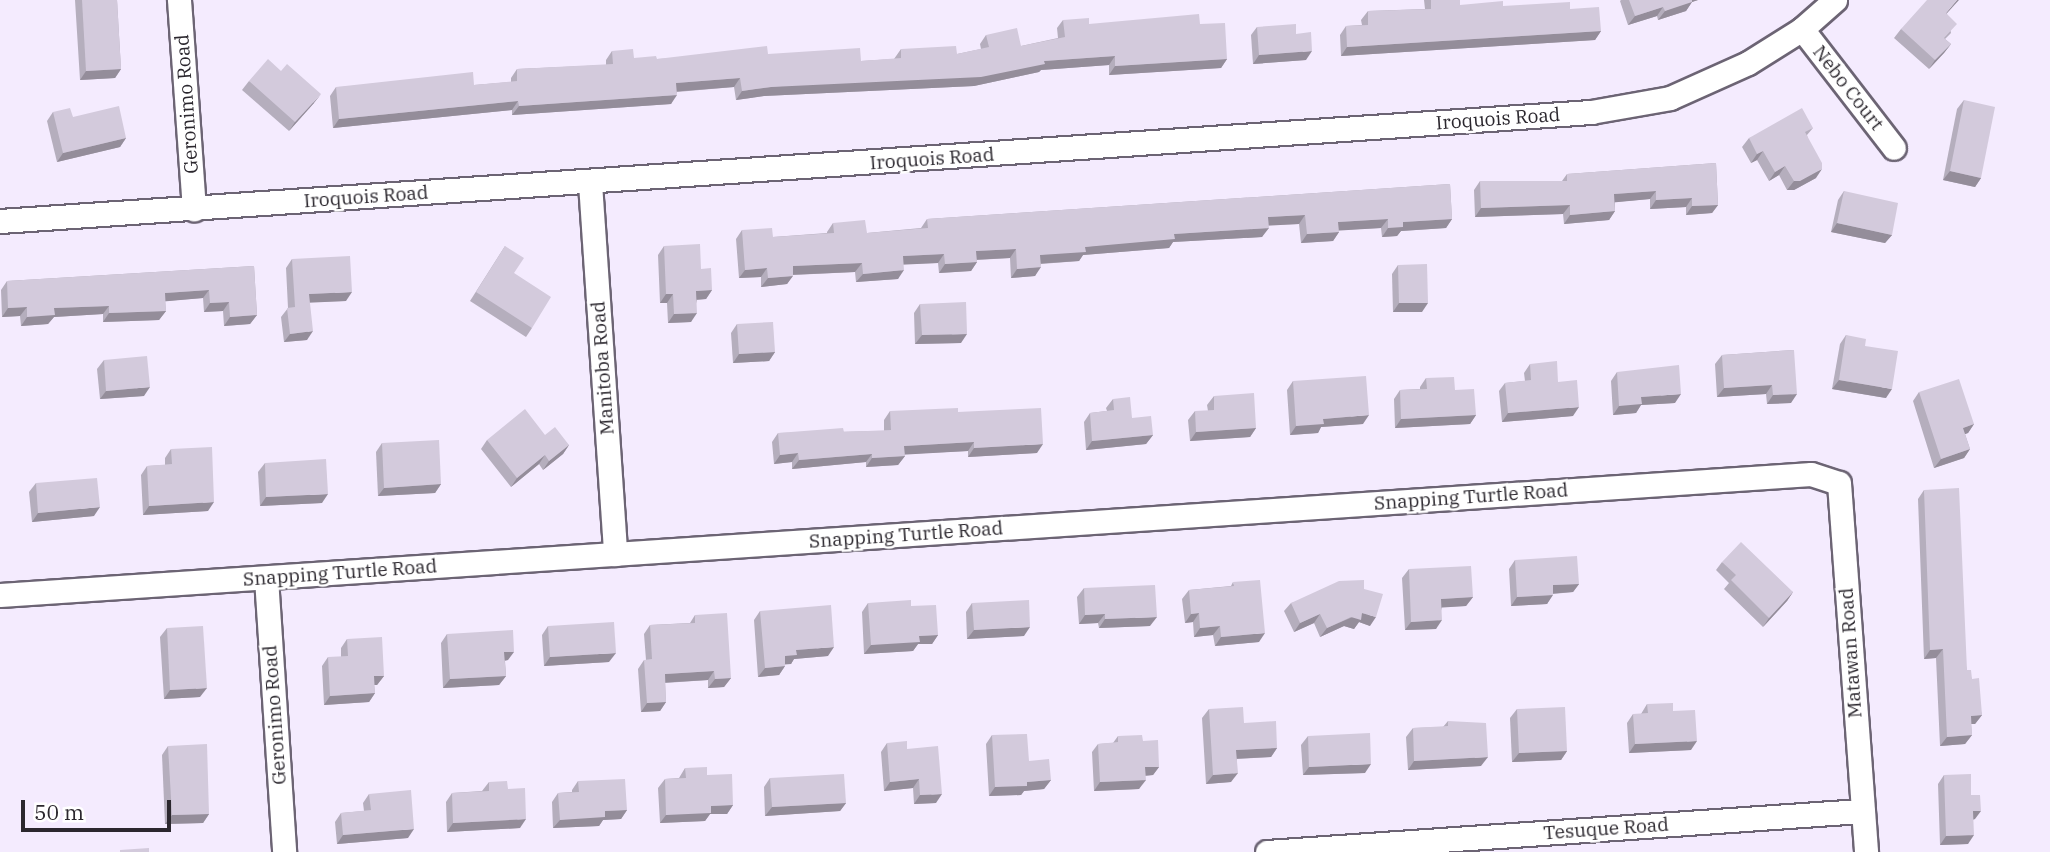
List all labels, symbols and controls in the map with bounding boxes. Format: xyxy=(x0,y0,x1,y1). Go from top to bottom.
street label: Geronimo Road xyxy=(171,34,203,174)
street label: Nebo Court xyxy=(1808,41,1888,135)
street label: Iroquois Road xyxy=(1435,103,1561,135)
street label: Iroquois Road xyxy=(869,143,995,175)
street label: Iroquois Road xyxy=(303,181,429,213)
street label: Manitoba Road xyxy=(587,300,619,436)
street label: Snapping Turtle Road xyxy=(1373,479,1569,515)
street label: Snapping Turtle Road xyxy=(808,517,1004,553)
street label: Snapping Turtle Road xyxy=(242,555,438,591)
street label: Matawan Road xyxy=(1835,587,1867,719)
street label: Geronimo Road xyxy=(259,645,291,785)
scale bar xyxy=(24,786,175,830)
text: 50 m xyxy=(34,798,84,826)
street label: Tesuque Road xyxy=(1542,813,1670,845)

